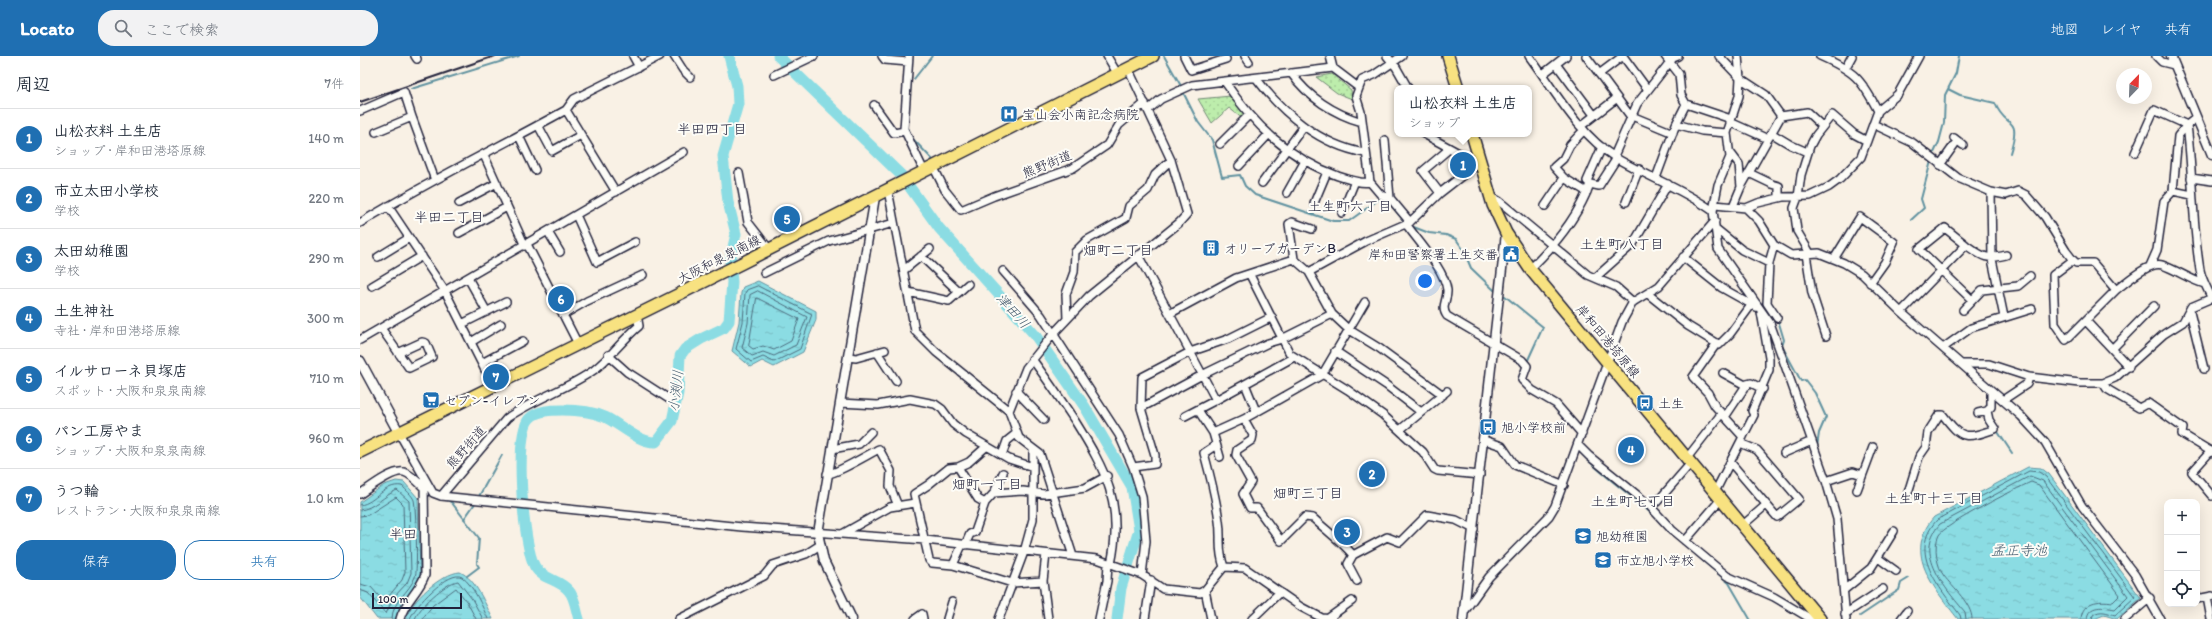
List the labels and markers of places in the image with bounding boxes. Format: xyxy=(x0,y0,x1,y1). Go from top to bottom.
hospital icon: 宝山会小南記念病院 xyxy=(999,104,1019,124)
place label: 宝山会小南記念病院 xyxy=(1022,107,1139,122)
pin: 1 xyxy=(1450,150,1476,180)
pin: 5 xyxy=(774,204,800,234)
building icon: オリーブガーデンB xyxy=(1201,238,1221,258)
place label: オリーブガーデンB xyxy=(1224,241,1336,256)
public building icon: 岸和田警察署土生交番 xyxy=(1501,244,1521,264)
place label: 岸和田警察署土生交番 xyxy=(1368,247,1498,262)
pin: 6 xyxy=(548,284,574,314)
pin: 7 xyxy=(483,362,509,392)
supermarket icon: セブン-イレブン xyxy=(421,390,441,410)
place label: セブン-イレブン xyxy=(444,393,540,408)
bus stop icon: 土生 xyxy=(1635,393,1655,413)
place label: 土生 xyxy=(1658,396,1684,411)
bus stop icon: 旭小学校前 xyxy=(1478,417,1498,437)
place label: 旭小学校前 xyxy=(1501,420,1566,435)
pin: 4 xyxy=(1618,435,1644,465)
pin: 2 xyxy=(1359,459,1385,489)
pin: 3 xyxy=(1334,517,1360,547)
school or university icon: 旭幼稚園 xyxy=(1573,526,1593,546)
place label: 旭幼稚園 xyxy=(1596,529,1648,544)
school or university icon: 市立旭小学校 xyxy=(1593,550,1613,570)
place label: 市立旭小学校 xyxy=(1616,553,1694,568)

